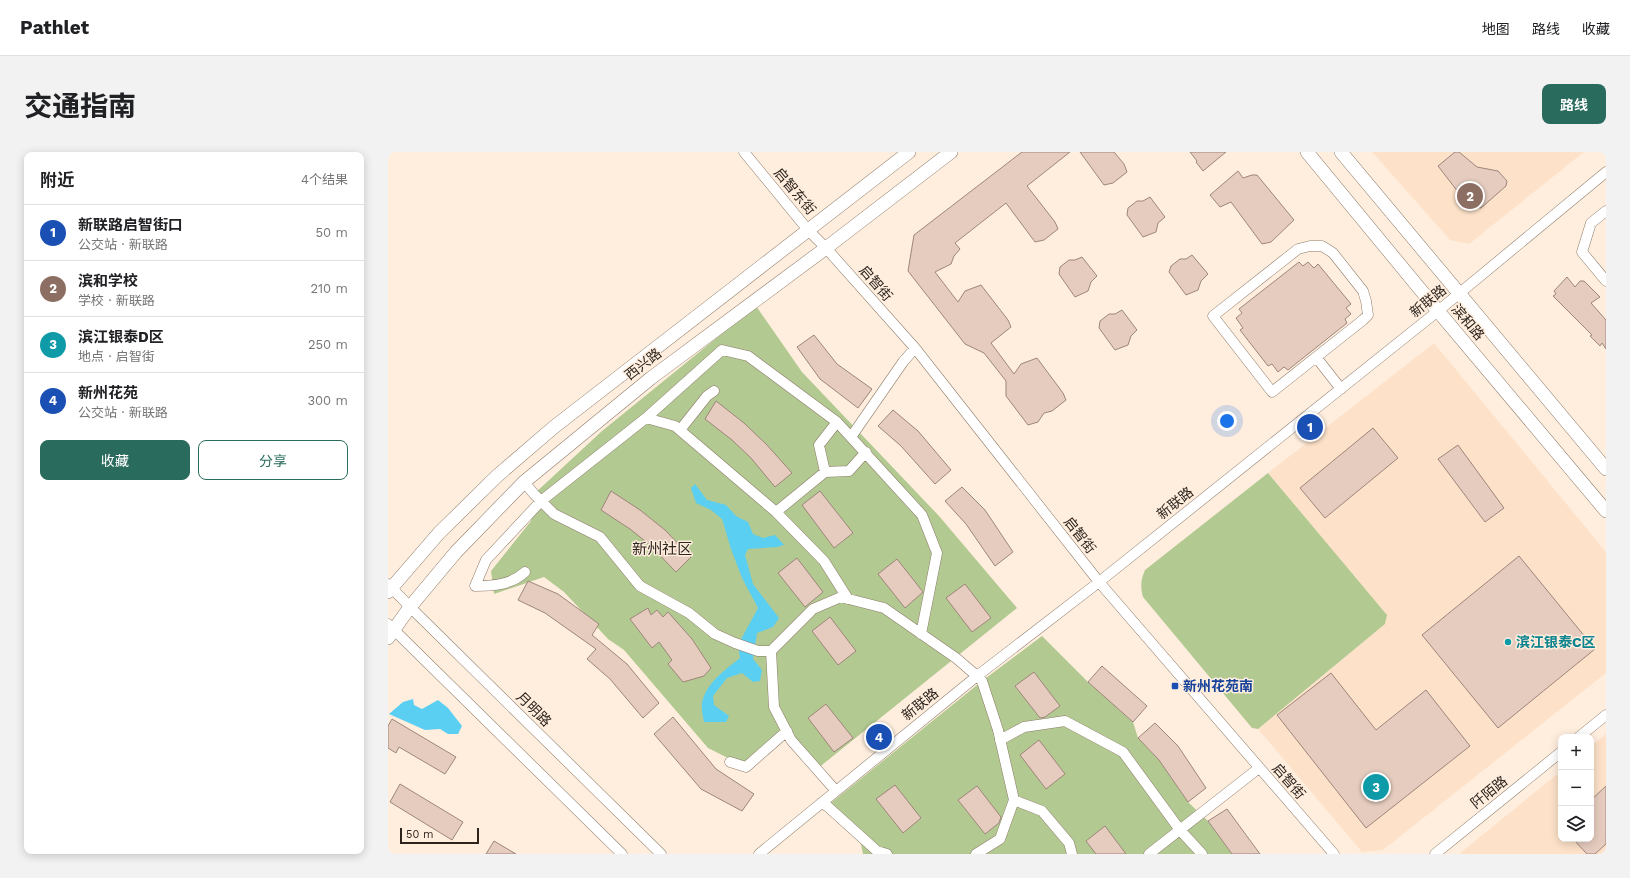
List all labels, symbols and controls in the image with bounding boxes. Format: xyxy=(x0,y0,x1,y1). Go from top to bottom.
text: Pathlet xyxy=(20,16,89,39)
text: 地图 xyxy=(1482,21,1510,37)
text: 路线 xyxy=(1532,21,1560,37)
text: 收藏 xyxy=(1582,21,1610,37)
button: 路线 xyxy=(1542,84,1606,124)
text: 交通指南 xyxy=(24,90,136,123)
street label: 启智东街 xyxy=(771,164,819,218)
text: 附近 xyxy=(40,170,74,190)
text: 4个结果 xyxy=(301,172,348,187)
pin: 2 xyxy=(1457,181,1483,211)
text: 新联路启智街口 xyxy=(78,216,183,234)
text: 1 xyxy=(50,225,56,240)
text: 50 m xyxy=(316,225,348,240)
text: 公交站 · 新联路 xyxy=(78,237,168,252)
street label: 启智街 xyxy=(856,262,896,304)
text: 滨和学校 xyxy=(78,272,138,290)
text: 2 xyxy=(49,281,57,296)
text: 210 m xyxy=(310,281,348,296)
street label: 新联路 xyxy=(1407,282,1449,320)
text: 学校 · 新联路 xyxy=(78,293,155,308)
street label: 滨和路 xyxy=(1448,301,1488,343)
text: 滨江银泰D区 xyxy=(78,328,164,346)
text: 3 xyxy=(49,337,57,352)
text: 250 m xyxy=(308,337,348,352)
street label: 西兴路 xyxy=(622,345,664,383)
text: 地点 · 启智街 xyxy=(78,349,155,364)
text: 新州花苑 xyxy=(78,384,138,402)
text: 4 xyxy=(49,393,57,408)
text: 300 m xyxy=(307,393,348,408)
text: 公交站 · 新联路 xyxy=(78,405,168,420)
your location xyxy=(1217,411,1237,431)
pin: 1 xyxy=(1297,412,1323,442)
button: 收藏 xyxy=(40,440,190,480)
button: 分享 xyxy=(198,440,348,480)
street label: 新联路 xyxy=(1154,484,1196,522)
street label: 启智街 xyxy=(1061,514,1099,556)
district label: 新州社区 xyxy=(632,540,692,558)
place label: 滨江银泰C区 xyxy=(1516,634,1596,650)
marker: 滨江银泰C区 xyxy=(1503,637,1513,647)
place label: 新州花苑南 xyxy=(1183,678,1253,694)
marker: 新州花苑南 xyxy=(1170,681,1180,691)
street label: 新联路 xyxy=(899,685,941,723)
street label: 月明路 xyxy=(513,688,555,730)
pin: 4 xyxy=(866,722,892,752)
map controls xyxy=(1558,734,1594,842)
button: + xyxy=(1558,734,1594,770)
street label: 启智街 xyxy=(1269,760,1309,802)
button: − xyxy=(1558,770,1594,806)
pin: 3 xyxy=(1363,772,1389,802)
street label: 阡陌路 xyxy=(1468,773,1510,811)
button: layers xyxy=(1558,806,1594,842)
scale bar xyxy=(400,826,479,845)
text: 50 m xyxy=(406,828,433,841)

